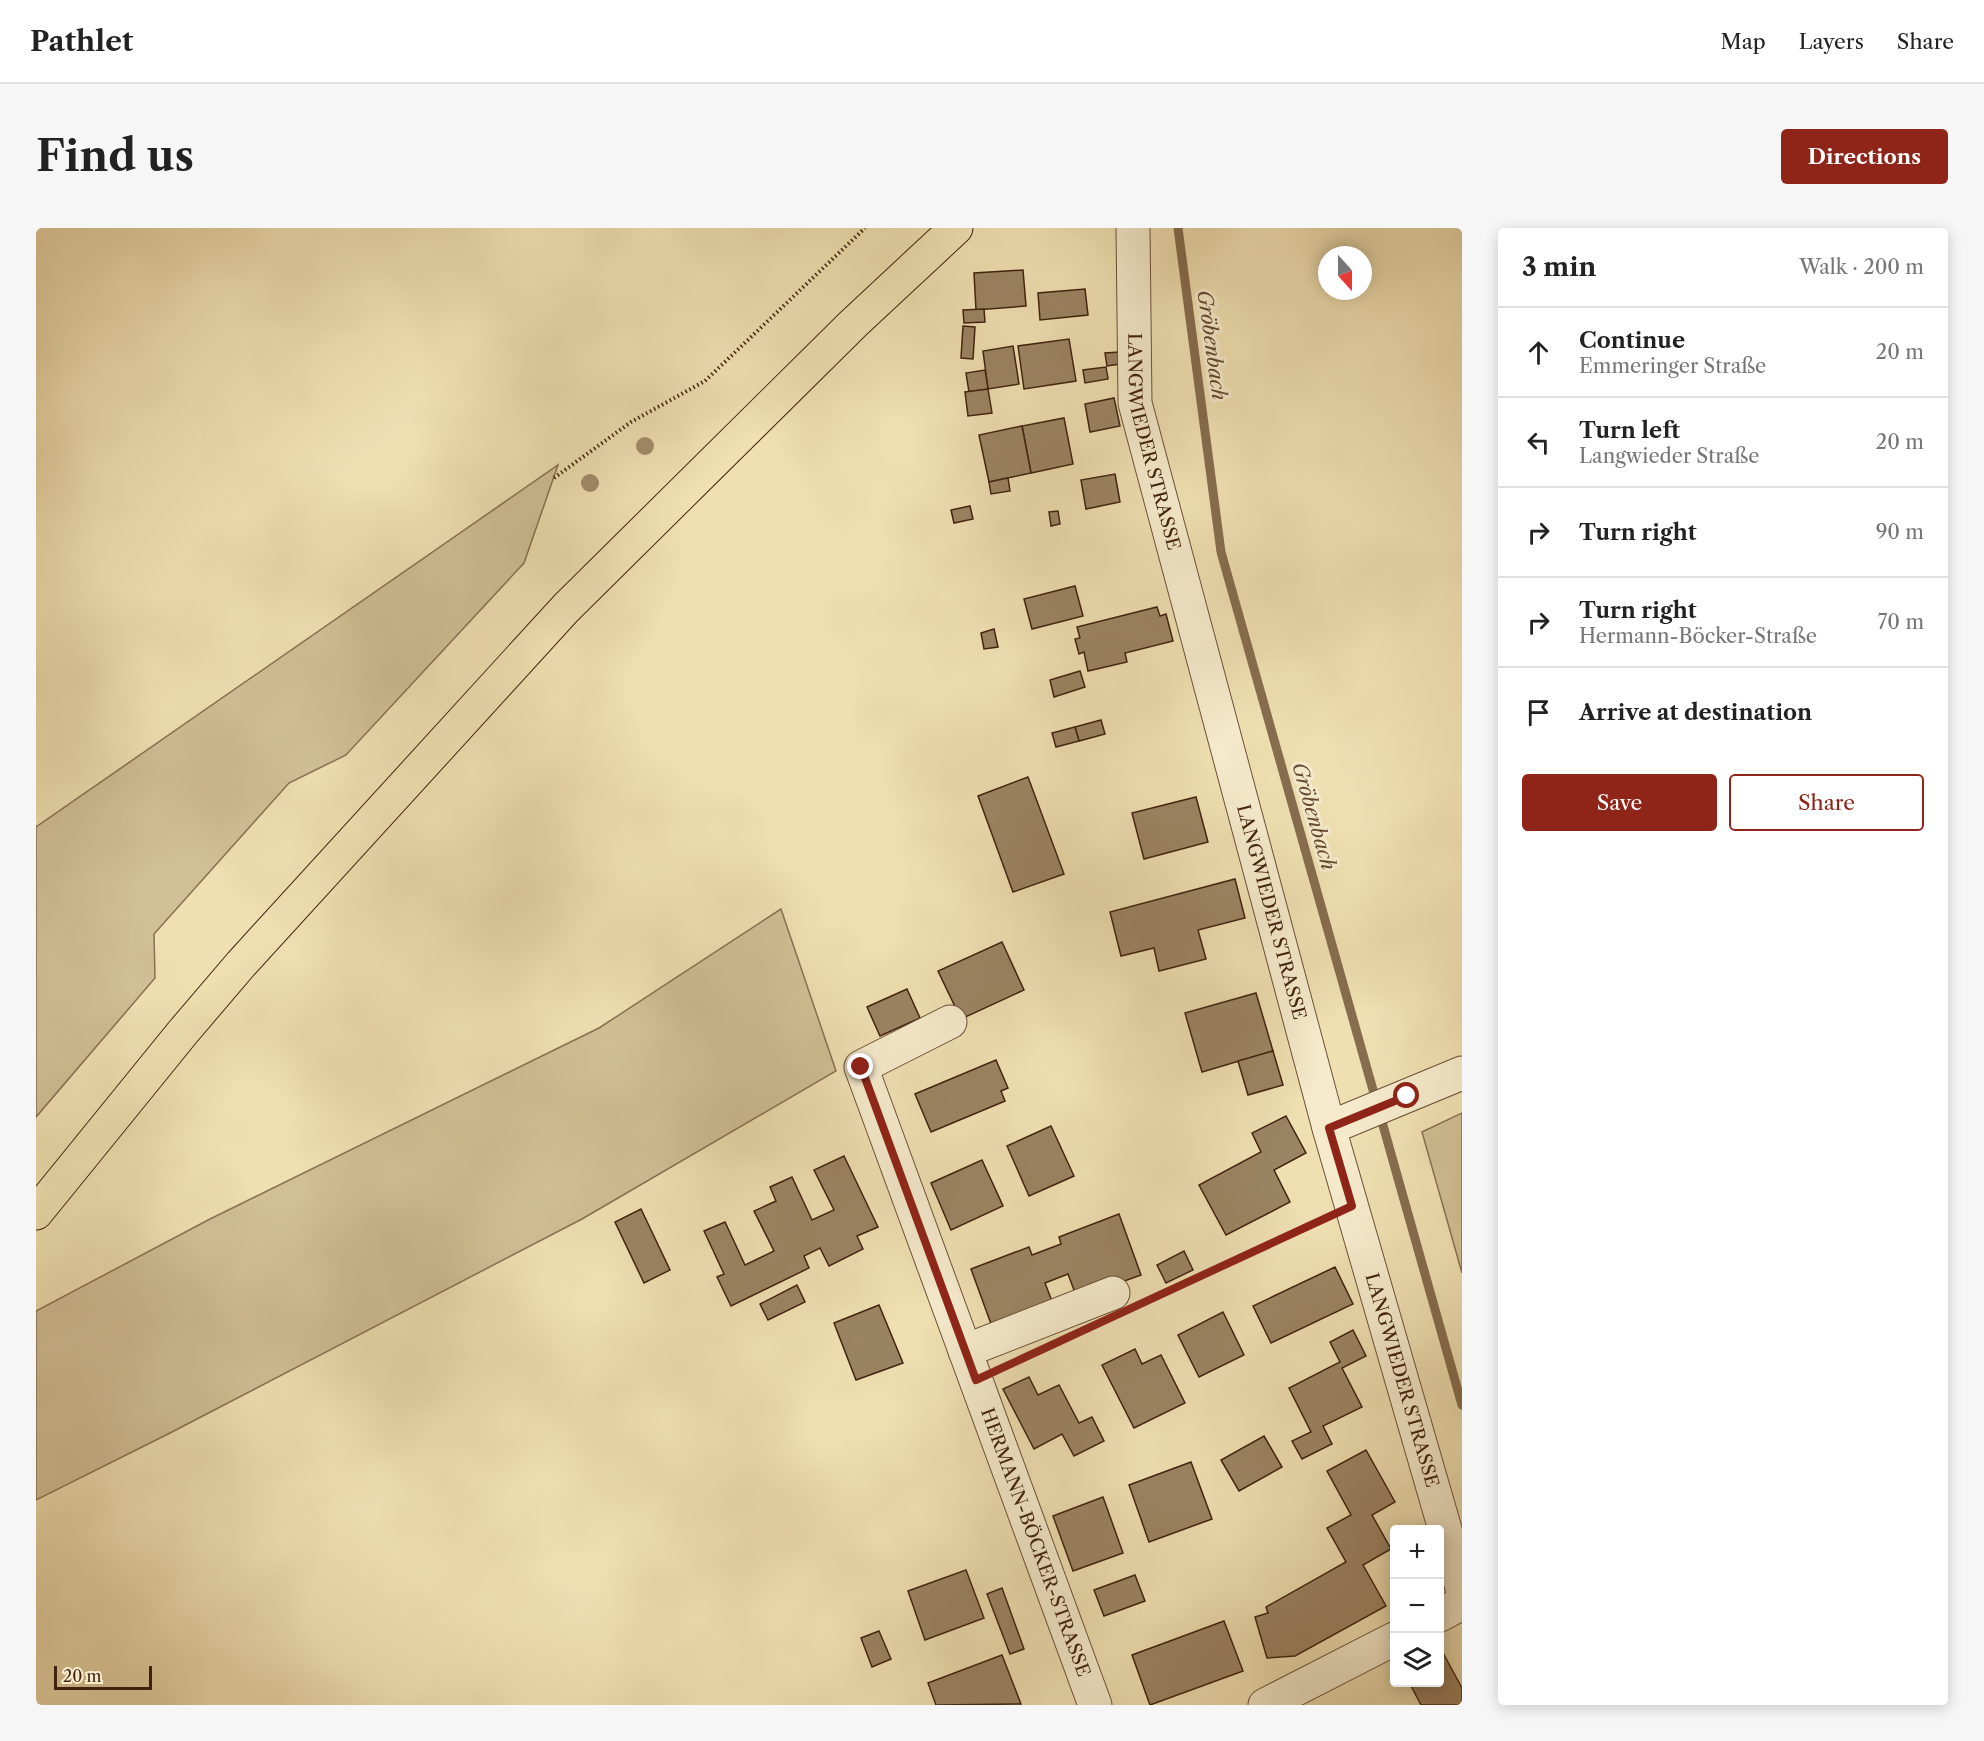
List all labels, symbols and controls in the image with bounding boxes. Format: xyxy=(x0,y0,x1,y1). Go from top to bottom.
text: Pathlet xyxy=(30,24,133,58)
text: Map xyxy=(1721,29,1766,54)
text: Layers xyxy=(1799,29,1864,54)
text: Share xyxy=(1897,29,1954,54)
button: Directions xyxy=(1781,129,1948,184)
text: Find us xyxy=(36,130,194,182)
north arrow xyxy=(1318,246,1372,300)
text: 3 min xyxy=(1522,251,1596,283)
text: Walk · 200 m xyxy=(1799,255,1924,279)
water label: Gröbenbach xyxy=(1192,288,1232,402)
text: Continue xyxy=(1579,327,1685,354)
street label: LANGWIEDER STRASSE xyxy=(1123,333,1185,553)
icon: ahead xyxy=(1522,336,1555,369)
text: 20 m xyxy=(1876,340,1924,364)
text: Emmeringer Straße xyxy=(1579,354,1766,378)
text: Turn left xyxy=(1579,417,1680,444)
icon: left xyxy=(1522,426,1555,459)
text: 20 m xyxy=(1876,430,1924,454)
text: Langwieder Straße xyxy=(1579,444,1759,468)
icon: right xyxy=(1522,516,1555,549)
text: Turn right xyxy=(1579,519,1697,546)
text: 90 m xyxy=(1876,520,1924,544)
text: Turn right xyxy=(1579,597,1697,624)
icon: right xyxy=(1522,606,1555,639)
text: 70 m xyxy=(1878,610,1924,634)
text: Hermann-Böcker-Straße xyxy=(1579,624,1817,648)
icon: arrive xyxy=(1522,696,1555,729)
text: Arrive at destination xyxy=(1579,699,1812,726)
water label: Gröbenbach xyxy=(1287,759,1341,873)
button: Save xyxy=(1522,774,1717,831)
button: Share xyxy=(1729,774,1924,831)
street label: LANGWIEDER STRASSE xyxy=(1232,802,1311,1022)
route end xyxy=(847,1053,873,1079)
route start xyxy=(1393,1082,1419,1108)
street label: LANGWIEDER STRASSE xyxy=(1361,1270,1443,1490)
street label: HERMANN-BÖCKER-STRASSE xyxy=(976,1405,1095,1680)
map controls xyxy=(1390,1525,1444,1687)
button: + xyxy=(1390,1525,1444,1579)
button: − xyxy=(1390,1579,1444,1633)
button: layers xyxy=(1390,1633,1444,1687)
scale bar xyxy=(54,1663,152,1690)
text: 20 m xyxy=(63,1666,102,1686)

